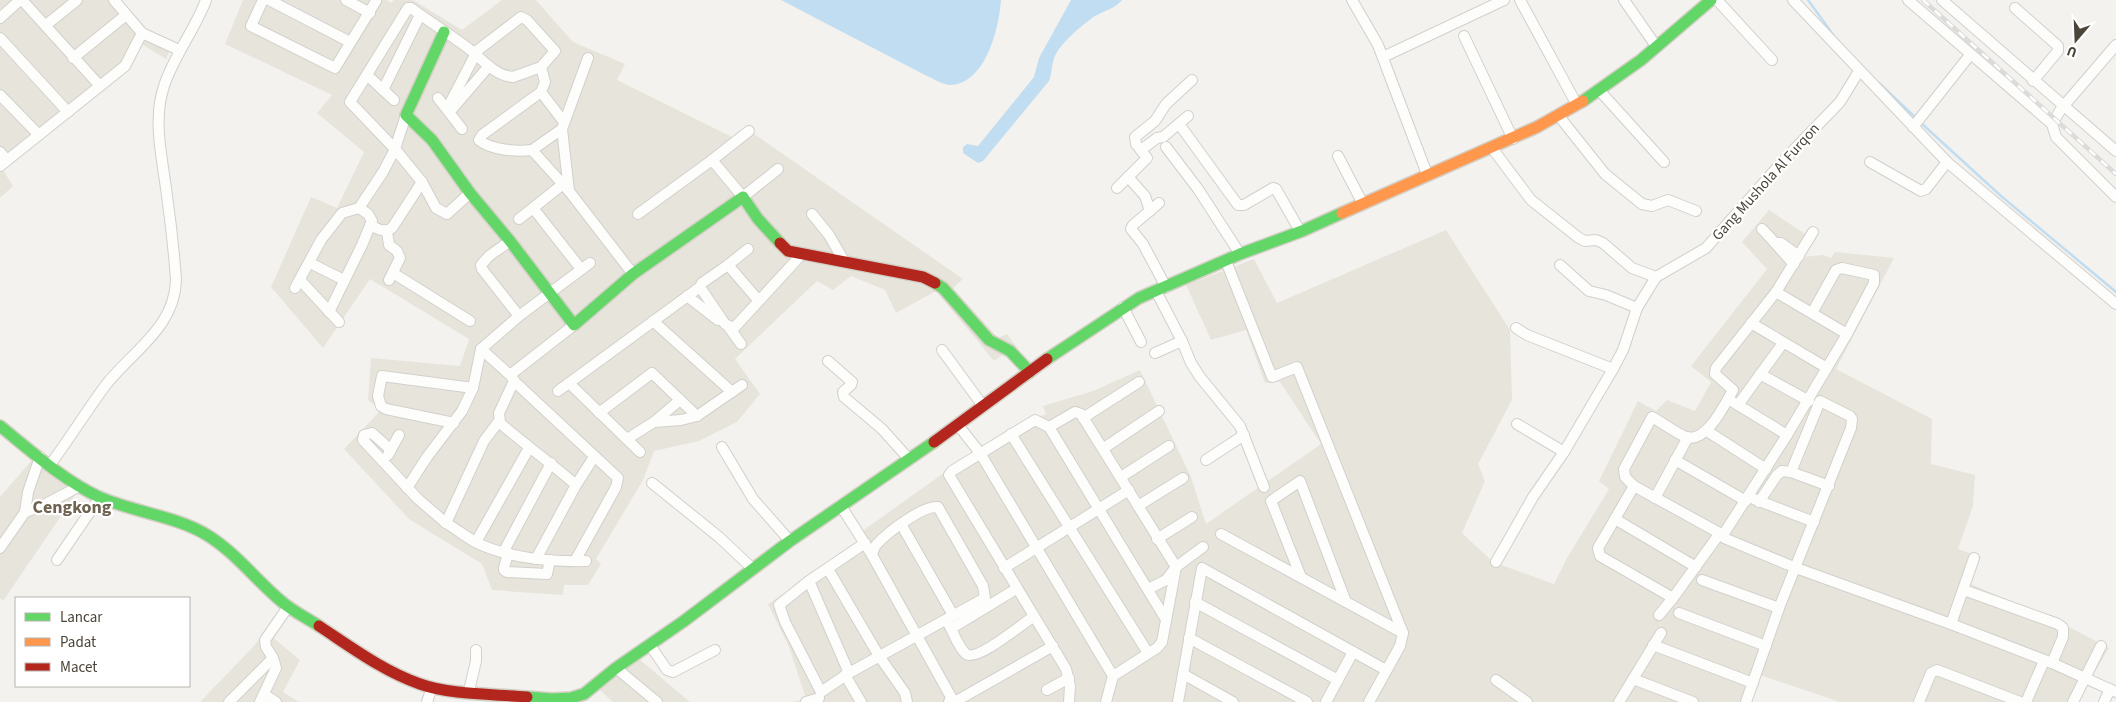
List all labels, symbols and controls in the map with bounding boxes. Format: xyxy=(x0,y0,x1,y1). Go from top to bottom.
north arrow xyxy=(2051,15,2101,65)
text: U xyxy=(2064,40,2080,62)
street label: Gang Mushola Al Furqon xyxy=(1707,119,1825,245)
district label: Cengkong xyxy=(33,495,112,520)
legend xyxy=(15,597,190,687)
text: Lancar xyxy=(60,607,103,628)
text: Padat xyxy=(60,632,96,653)
text: Macet xyxy=(60,657,97,678)

